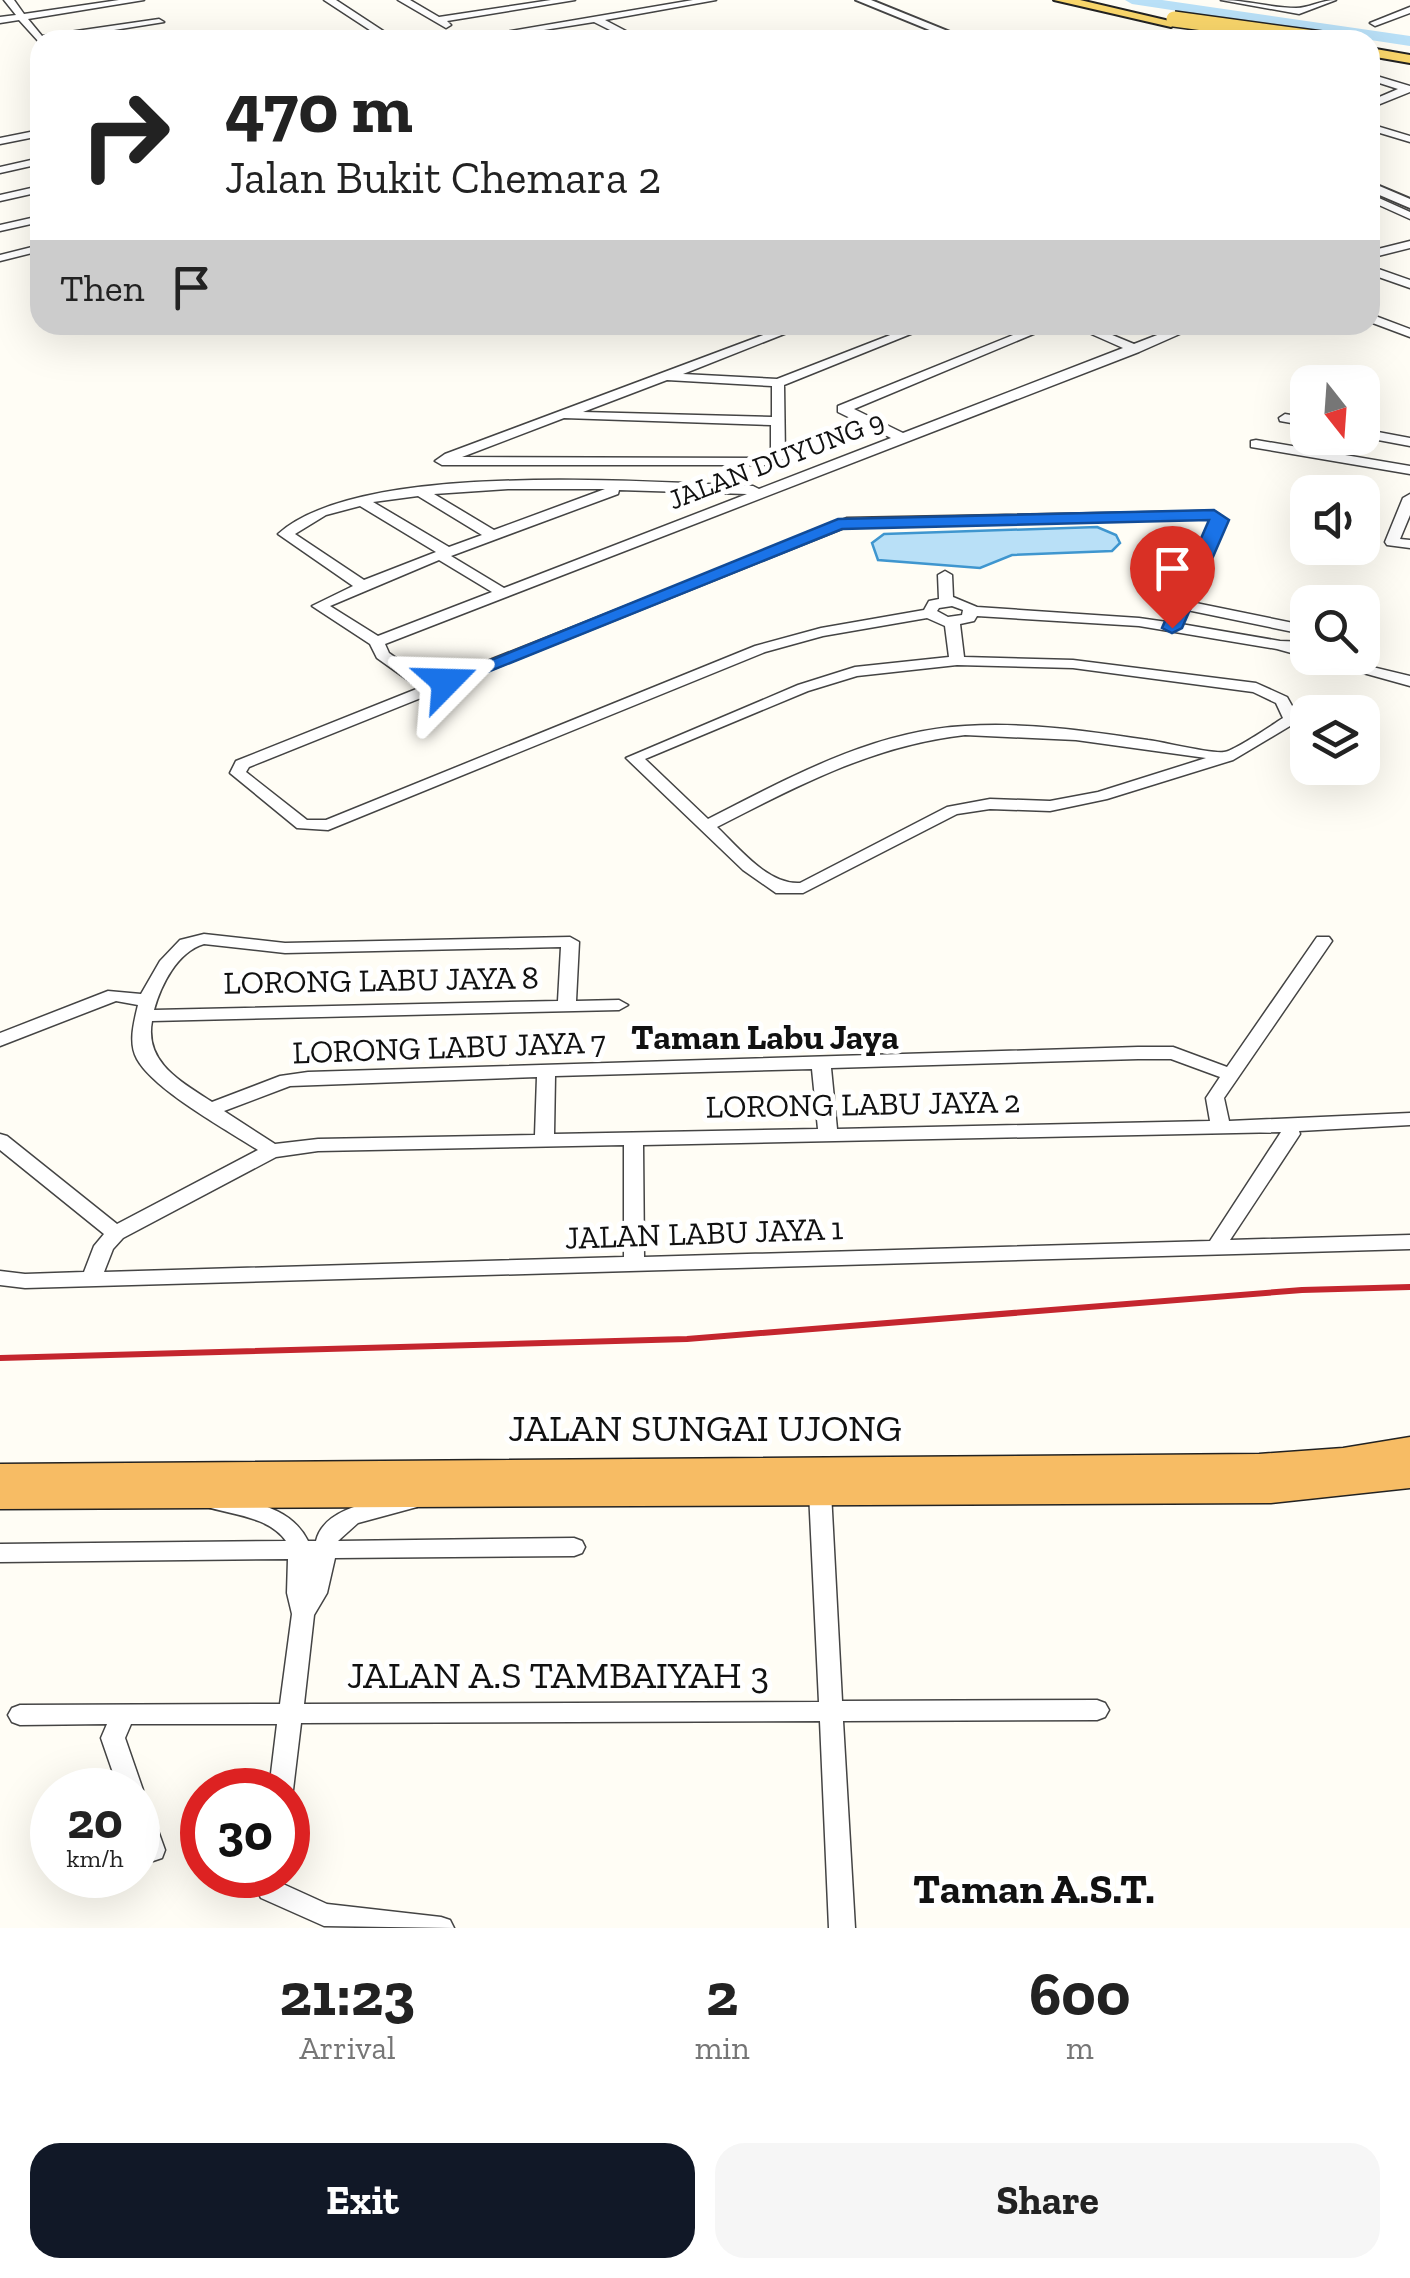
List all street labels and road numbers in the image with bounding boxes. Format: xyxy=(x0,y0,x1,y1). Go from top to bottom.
street label: JALAN DUYUNG 9 xyxy=(664,404,888,516)
street label: LORONG LABU JAYA 8 xyxy=(223,958,539,1002)
street label: LORONG LABU JAYA 7 xyxy=(292,1023,606,1071)
street label: LORONG LABU JAYA 2 xyxy=(705,1082,1021,1126)
street label: JALAN LABU JAYA 1 xyxy=(564,1209,844,1257)
street label: JALAN SUNGAI UJONG xyxy=(508,1405,902,1451)
street label: JALAN A.S TAMBAIYAH 3 xyxy=(347,1652,769,1698)

